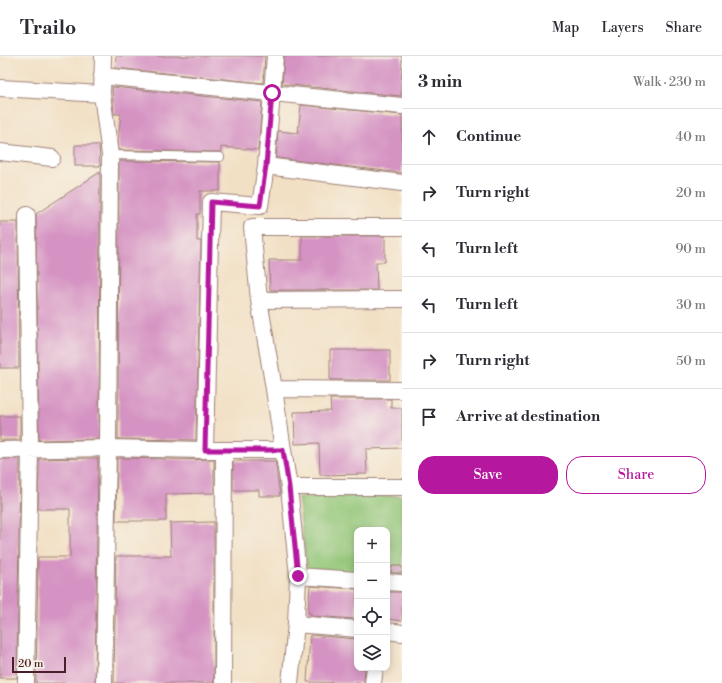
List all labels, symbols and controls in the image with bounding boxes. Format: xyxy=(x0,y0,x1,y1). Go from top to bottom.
text: Trailo xyxy=(20,16,76,40)
text: Map xyxy=(552,19,579,37)
text: Layers xyxy=(601,19,644,37)
text: Share xyxy=(666,19,702,37)
text: 3 min xyxy=(418,71,462,93)
text: Walk · 230 m xyxy=(633,74,706,90)
route start xyxy=(263,84,281,102)
icon: ahead xyxy=(418,126,440,148)
text: Continue xyxy=(456,127,521,146)
text: 40 m xyxy=(676,129,706,145)
icon: right xyxy=(418,182,440,204)
text: Turn right xyxy=(456,183,530,202)
text: 20 m xyxy=(676,185,706,201)
icon: left xyxy=(418,238,440,260)
text: Turn left xyxy=(456,239,518,258)
text: 90 m xyxy=(675,241,706,257)
icon: left xyxy=(418,294,440,316)
text: Turn left xyxy=(456,295,518,314)
text: 30 m xyxy=(676,297,706,313)
icon: right xyxy=(418,350,440,372)
text: Turn right xyxy=(456,351,530,370)
text: 50 m xyxy=(676,353,706,369)
icon: arrive xyxy=(418,406,440,428)
text: Arrive at destination xyxy=(456,407,600,426)
button: Save xyxy=(418,456,558,494)
button: Share xyxy=(566,456,706,494)
map controls xyxy=(354,527,390,671)
button: + xyxy=(354,527,390,563)
button: − xyxy=(354,563,390,599)
route end xyxy=(289,567,307,585)
button: locate xyxy=(354,599,390,635)
button: layers xyxy=(354,635,390,671)
scale bar xyxy=(12,655,66,674)
text: 20 m xyxy=(18,657,43,671)

